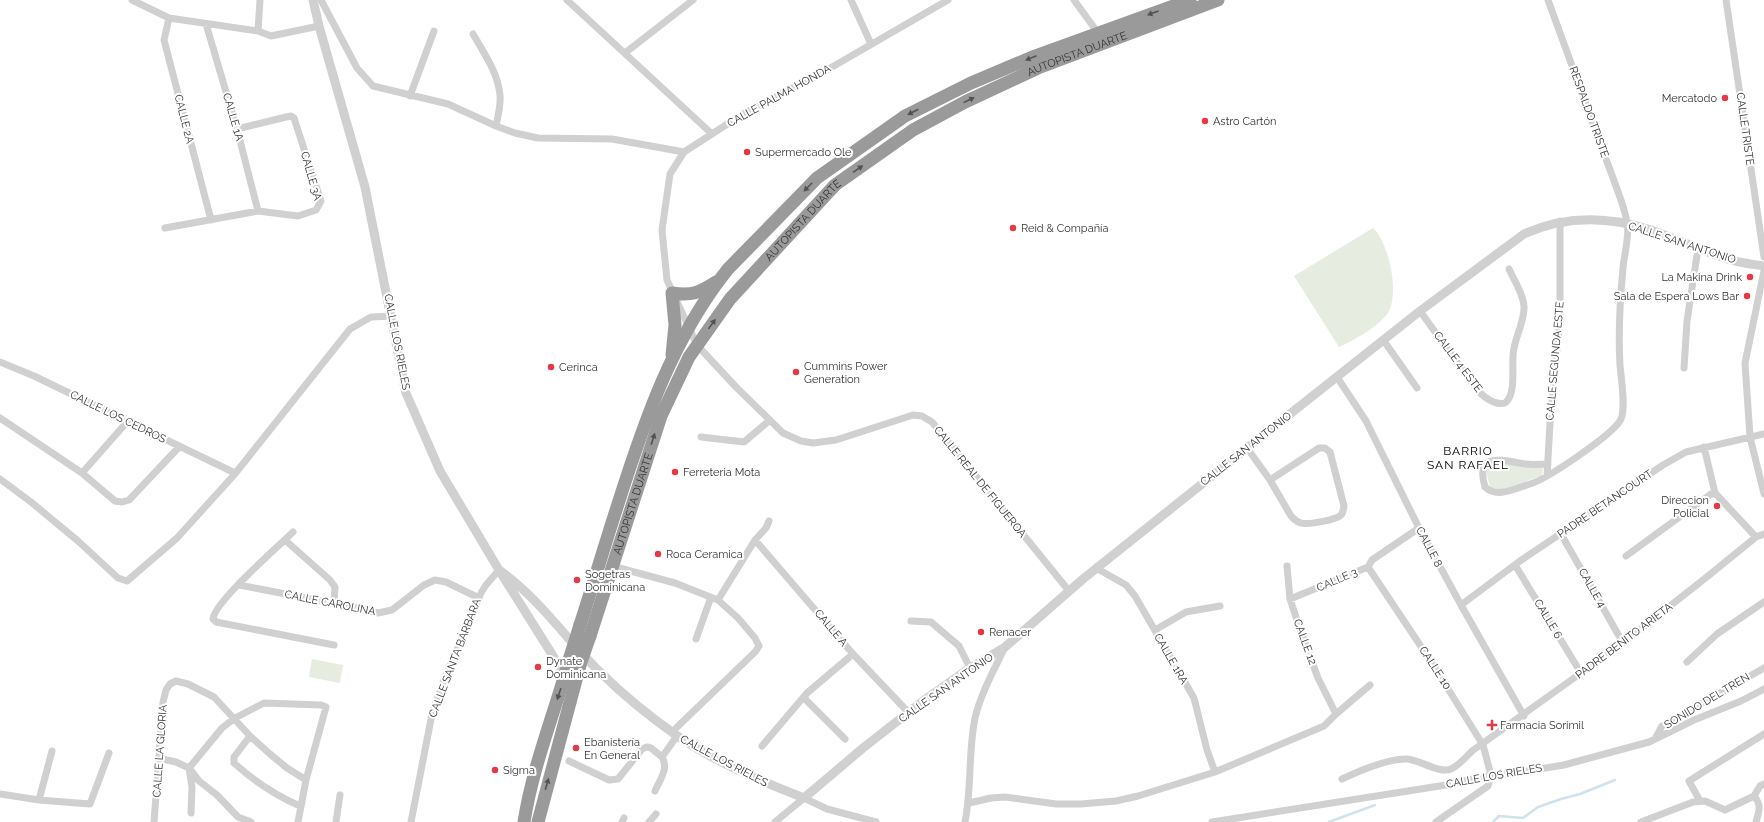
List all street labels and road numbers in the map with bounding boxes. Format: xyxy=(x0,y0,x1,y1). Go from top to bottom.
street label: AUTOPISTA DUARTE xyxy=(1025,28,1129,79)
street label: CALLE PALMA HONDA xyxy=(725,62,834,130)
street label: RESPALDO TRISTE xyxy=(1566,65,1612,160)
street label: CALLE 1A xyxy=(220,91,246,143)
street label: CALLE TRISTE xyxy=(1733,92,1757,167)
street label: CALLE 2A xyxy=(172,93,197,146)
street label: CALLE 3A xyxy=(298,150,324,203)
street label: AUTOPISTA DUARTE xyxy=(762,176,844,263)
street label: CALLE SAN ANTONIO xyxy=(1627,219,1737,267)
street label: CALLE LOS RIELES xyxy=(381,293,413,391)
street label: CALLE SEGUNDA ESTE xyxy=(1543,301,1567,421)
street label: CALLE 4 ESTE xyxy=(1431,329,1485,395)
street label: CALLE LOS CEDROS xyxy=(68,388,168,446)
street label: CALLE SAN ANTONIO xyxy=(1198,409,1294,489)
street label: CALLE REAL DE FIGUEROA xyxy=(931,424,1029,541)
street label: AUTOPISTA DUARTE xyxy=(610,451,655,556)
street label: PADRE BETANCOURT xyxy=(1555,467,1655,541)
street label: CALLE 8 xyxy=(1413,525,1445,569)
street label: CALLE 3 xyxy=(1315,566,1359,594)
street label: CALLE 4 xyxy=(1576,566,1608,610)
street label: CALLE CAROLINA xyxy=(283,588,377,618)
street label: CALLE SANTA BÁRBARA xyxy=(425,596,484,719)
street label: CALLE 6 xyxy=(1531,597,1565,641)
street label: PADRE BENITO ARIETA xyxy=(1573,600,1676,682)
street label: CALLE A xyxy=(812,607,851,650)
street label: CALLE 12 xyxy=(1291,617,1319,667)
street label: CALLE 1RA xyxy=(1151,631,1191,687)
street label: CALLE 10 xyxy=(1416,644,1454,692)
street label: CALLE SAN ANTONIO xyxy=(896,650,996,726)
street label: SONIDO DEL TREN xyxy=(1662,670,1752,732)
street label: CALLE LA GLORIA xyxy=(150,704,170,798)
street label: CALLE LOS RIELES xyxy=(678,732,770,790)
street label: CALLE LOS RIELES xyxy=(1445,761,1543,791)

